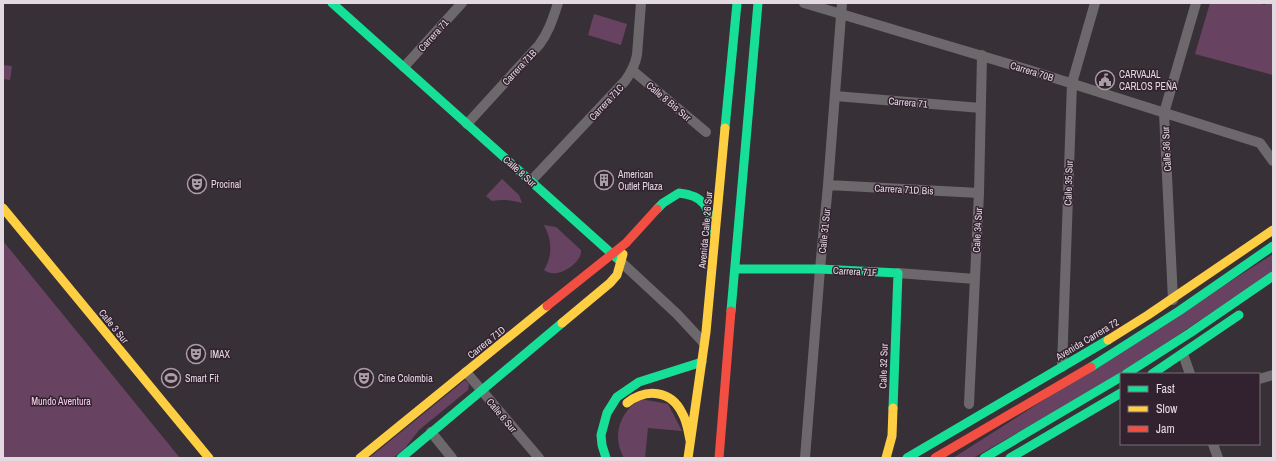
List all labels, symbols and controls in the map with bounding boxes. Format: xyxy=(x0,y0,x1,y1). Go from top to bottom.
street label: Carrera 71 xyxy=(415,16,452,54)
street label: Carrera 71B xyxy=(499,46,540,88)
street label: Carrera 70B xyxy=(1009,59,1056,84)
place label: CARVAJAL CARLOS PEÑA xyxy=(1119,68,1178,93)
public building icon: CARVAJAL CARLOS PEÑA xyxy=(1094,69,1116,91)
street label: Calle 8 Bis Sur xyxy=(644,79,694,124)
street label: Carrera 71C xyxy=(586,81,627,123)
street label: Carrera 71 xyxy=(888,94,928,111)
street label: Calle 36 Sur xyxy=(1159,126,1174,172)
street label: Calle 8 Sur xyxy=(500,153,539,190)
street label: Calle 35 Sur xyxy=(1061,160,1076,206)
place label: American Outlet Plaza xyxy=(617,168,663,193)
building icon: American Outlet Plaza xyxy=(593,169,615,191)
theatre icon: Procinal xyxy=(186,173,208,195)
place label: Procinal xyxy=(211,178,241,191)
street label: Carrera 71D Bis xyxy=(874,181,934,198)
street label: Avenida Calle 26 Sur xyxy=(696,191,715,270)
street label: Calle 34 Sur xyxy=(970,207,985,253)
street label: Calle 31 Sur xyxy=(816,208,833,254)
street label: Carrera 71F xyxy=(833,264,877,279)
street label: Calle 3 Sur xyxy=(96,306,132,346)
street label: Avenida Carrera 72 xyxy=(1052,315,1122,364)
street label: Carrera 71D xyxy=(465,323,508,362)
theatre icon: IMAX xyxy=(185,343,207,365)
street label: Calle 32 Sur xyxy=(876,343,891,389)
place label: IMAX xyxy=(210,348,231,361)
sports icon: Smart Fit xyxy=(160,367,182,389)
theatre icon: Cine Colombia xyxy=(353,367,375,389)
place label: Smart Fit xyxy=(185,372,219,385)
place label: Cine Colombia xyxy=(378,372,433,385)
legend xyxy=(1120,373,1260,445)
text: Fast xyxy=(1156,381,1175,397)
park label: Mundo Aventura xyxy=(31,395,91,408)
street label: Calle 6 Sur xyxy=(484,396,520,435)
text: Slow xyxy=(1156,401,1178,417)
text: Jam xyxy=(1156,421,1175,437)

